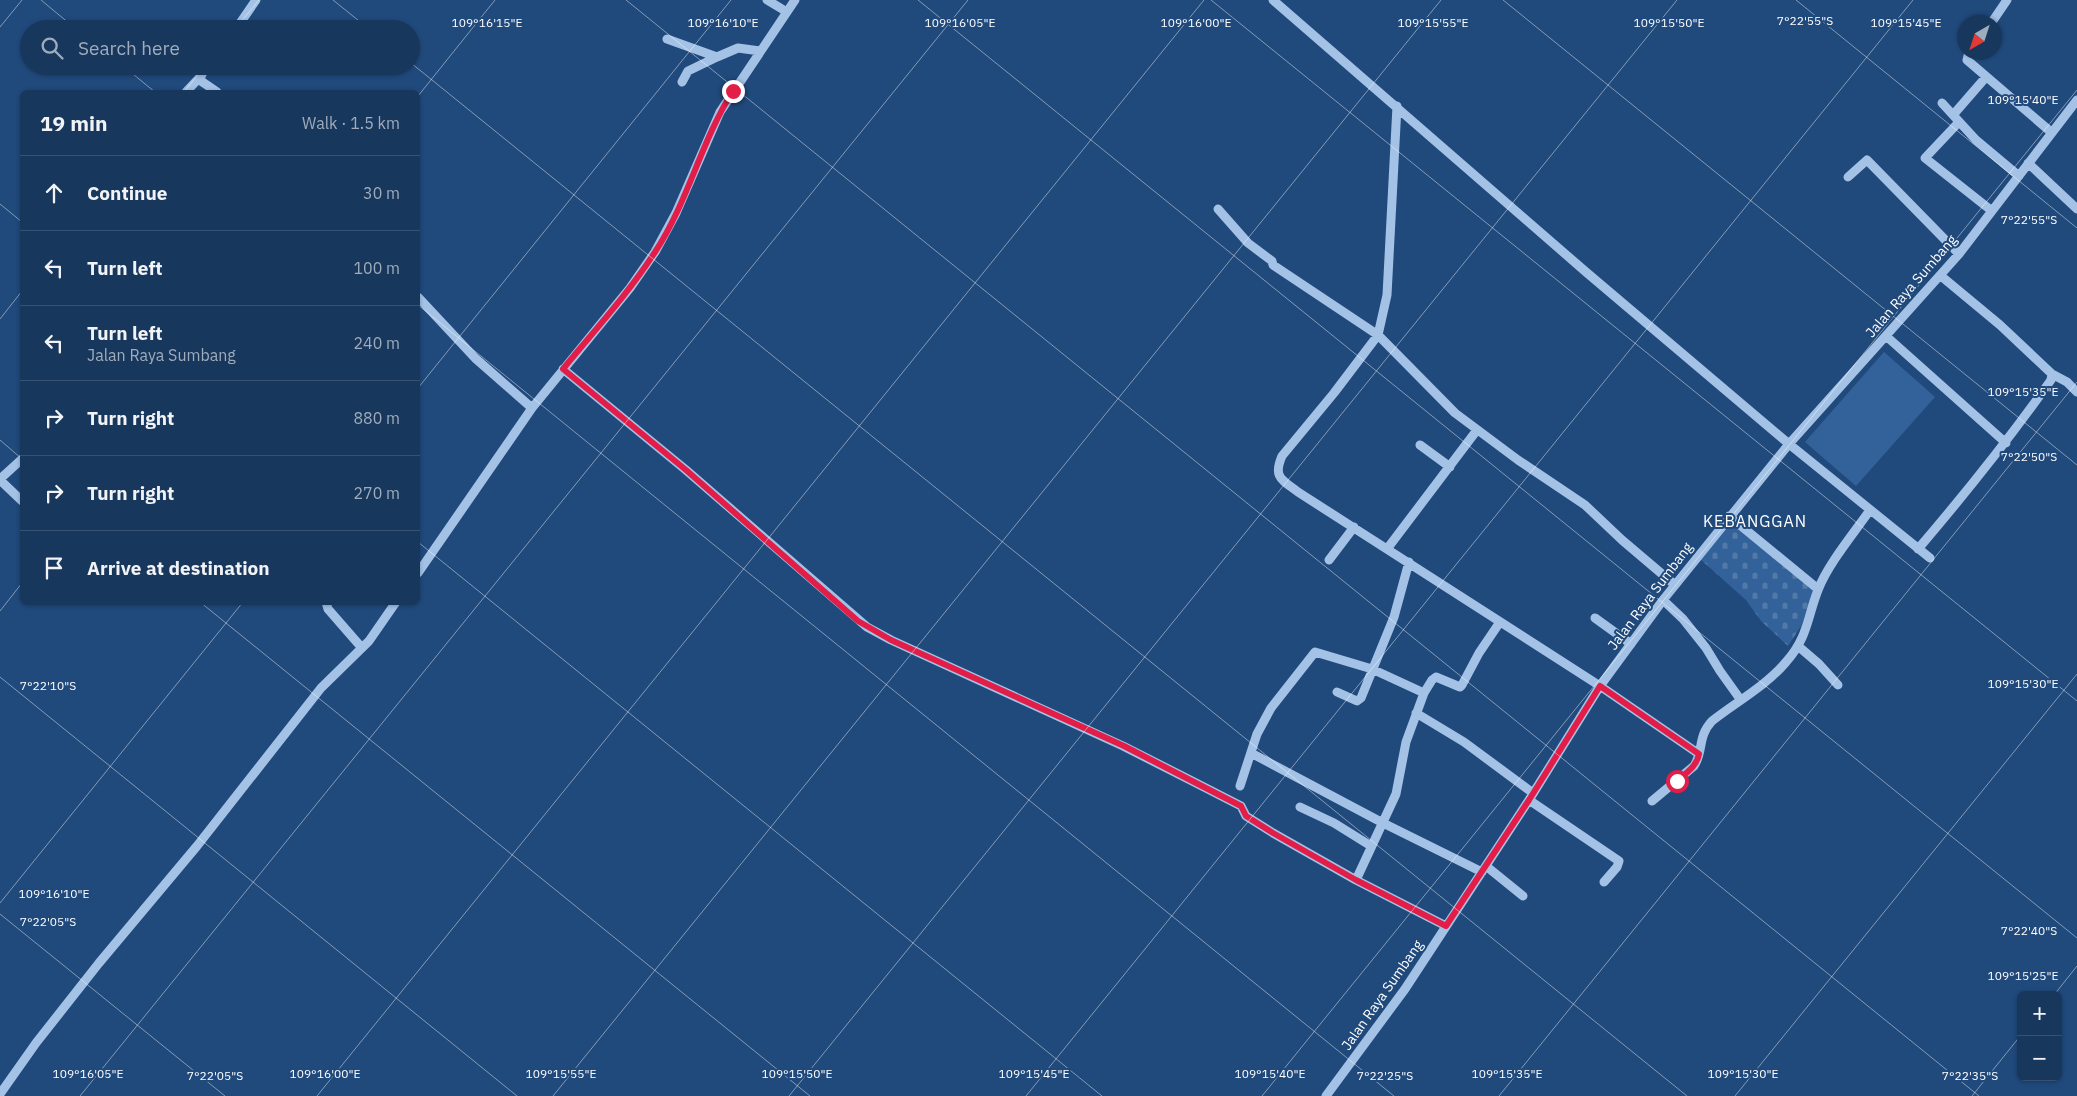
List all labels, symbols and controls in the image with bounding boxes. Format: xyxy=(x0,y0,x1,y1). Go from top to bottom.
text: 7°22'55"S xyxy=(1777,13,1833,28)
text: 109°16'15"E xyxy=(452,15,522,30)
text: 109°16'10"E xyxy=(688,15,758,30)
text: 109°16'05"E xyxy=(925,15,995,30)
text: 109°16'00"E xyxy=(1161,15,1231,30)
text: 109°15'55"E xyxy=(1398,15,1468,30)
text: 109°15'50"E xyxy=(1634,15,1704,30)
text: 109°15'45"E xyxy=(1871,15,1941,30)
north arrow xyxy=(1957,15,2002,60)
search box xyxy=(20,20,420,75)
icon: search xyxy=(38,34,66,62)
text: Search here xyxy=(78,36,180,60)
route end xyxy=(722,80,745,103)
text: 109°15'40"E xyxy=(1988,92,2058,107)
text: 19 min xyxy=(40,109,107,137)
text: Walk · 1.5 km xyxy=(302,113,400,133)
icon: ahead xyxy=(40,179,68,207)
text: Continue xyxy=(87,181,167,205)
text: 30 m xyxy=(363,183,400,203)
text: 7°22'55"S xyxy=(2001,212,2057,227)
street label: Jalan Raya Sumbang xyxy=(1861,231,1961,341)
icon: left xyxy=(40,254,68,282)
text: Turn left xyxy=(87,256,163,280)
text: 100 m xyxy=(353,258,400,278)
text: Turn left xyxy=(87,321,163,345)
icon: left xyxy=(40,329,68,357)
text: 240 m xyxy=(353,333,400,353)
text: Jalan Raya Sumbang xyxy=(87,345,236,365)
text: 109°15'35"E xyxy=(1988,384,2058,399)
icon: right xyxy=(40,404,68,432)
text: Turn right xyxy=(87,406,174,430)
text: 880 m xyxy=(353,408,400,428)
text: 7°22'50"S xyxy=(2001,449,2057,464)
icon: right xyxy=(40,479,68,507)
text: Turn right xyxy=(87,481,174,505)
text: 270 m xyxy=(353,483,400,503)
district label: KEBANGGAN xyxy=(1703,511,1807,531)
street label: Jalan Raya Sumbang xyxy=(1604,538,1697,653)
icon: arrive xyxy=(40,554,68,582)
text: Arrive at destination xyxy=(87,556,270,580)
text: 109°15'30"E xyxy=(1988,676,2058,691)
text: 7°22'10"S xyxy=(20,678,76,693)
route start xyxy=(1666,770,1689,793)
text: 109°16'10"E xyxy=(19,886,89,901)
text: 7°22'05"S xyxy=(20,914,76,929)
text: 7°22'40"S xyxy=(2001,923,2057,938)
street label: Jalan Raya Sumbang xyxy=(1337,936,1427,1053)
text: 109°15'25"E xyxy=(1988,968,2058,983)
map controls xyxy=(2017,991,2062,1081)
button: + xyxy=(2017,991,2062,1036)
button: − xyxy=(2017,1036,2062,1081)
text: 109°16'05"E xyxy=(53,1066,123,1081)
text: 109°16'00"E xyxy=(290,1066,360,1081)
text: 109°15'55"E xyxy=(526,1066,596,1081)
text: 109°15'50"E xyxy=(762,1066,832,1081)
text: 109°15'45"E xyxy=(999,1066,1069,1081)
text: 109°15'40"E xyxy=(1235,1066,1305,1081)
text: 109°15'35"E xyxy=(1472,1066,1542,1081)
text: 109°15'30"E xyxy=(1708,1066,1778,1081)
text: 7°22'05"S xyxy=(187,1068,243,1083)
text: 7°22'25"S xyxy=(1357,1068,1413,1083)
text: 7°22'35"S xyxy=(1942,1068,1998,1083)

